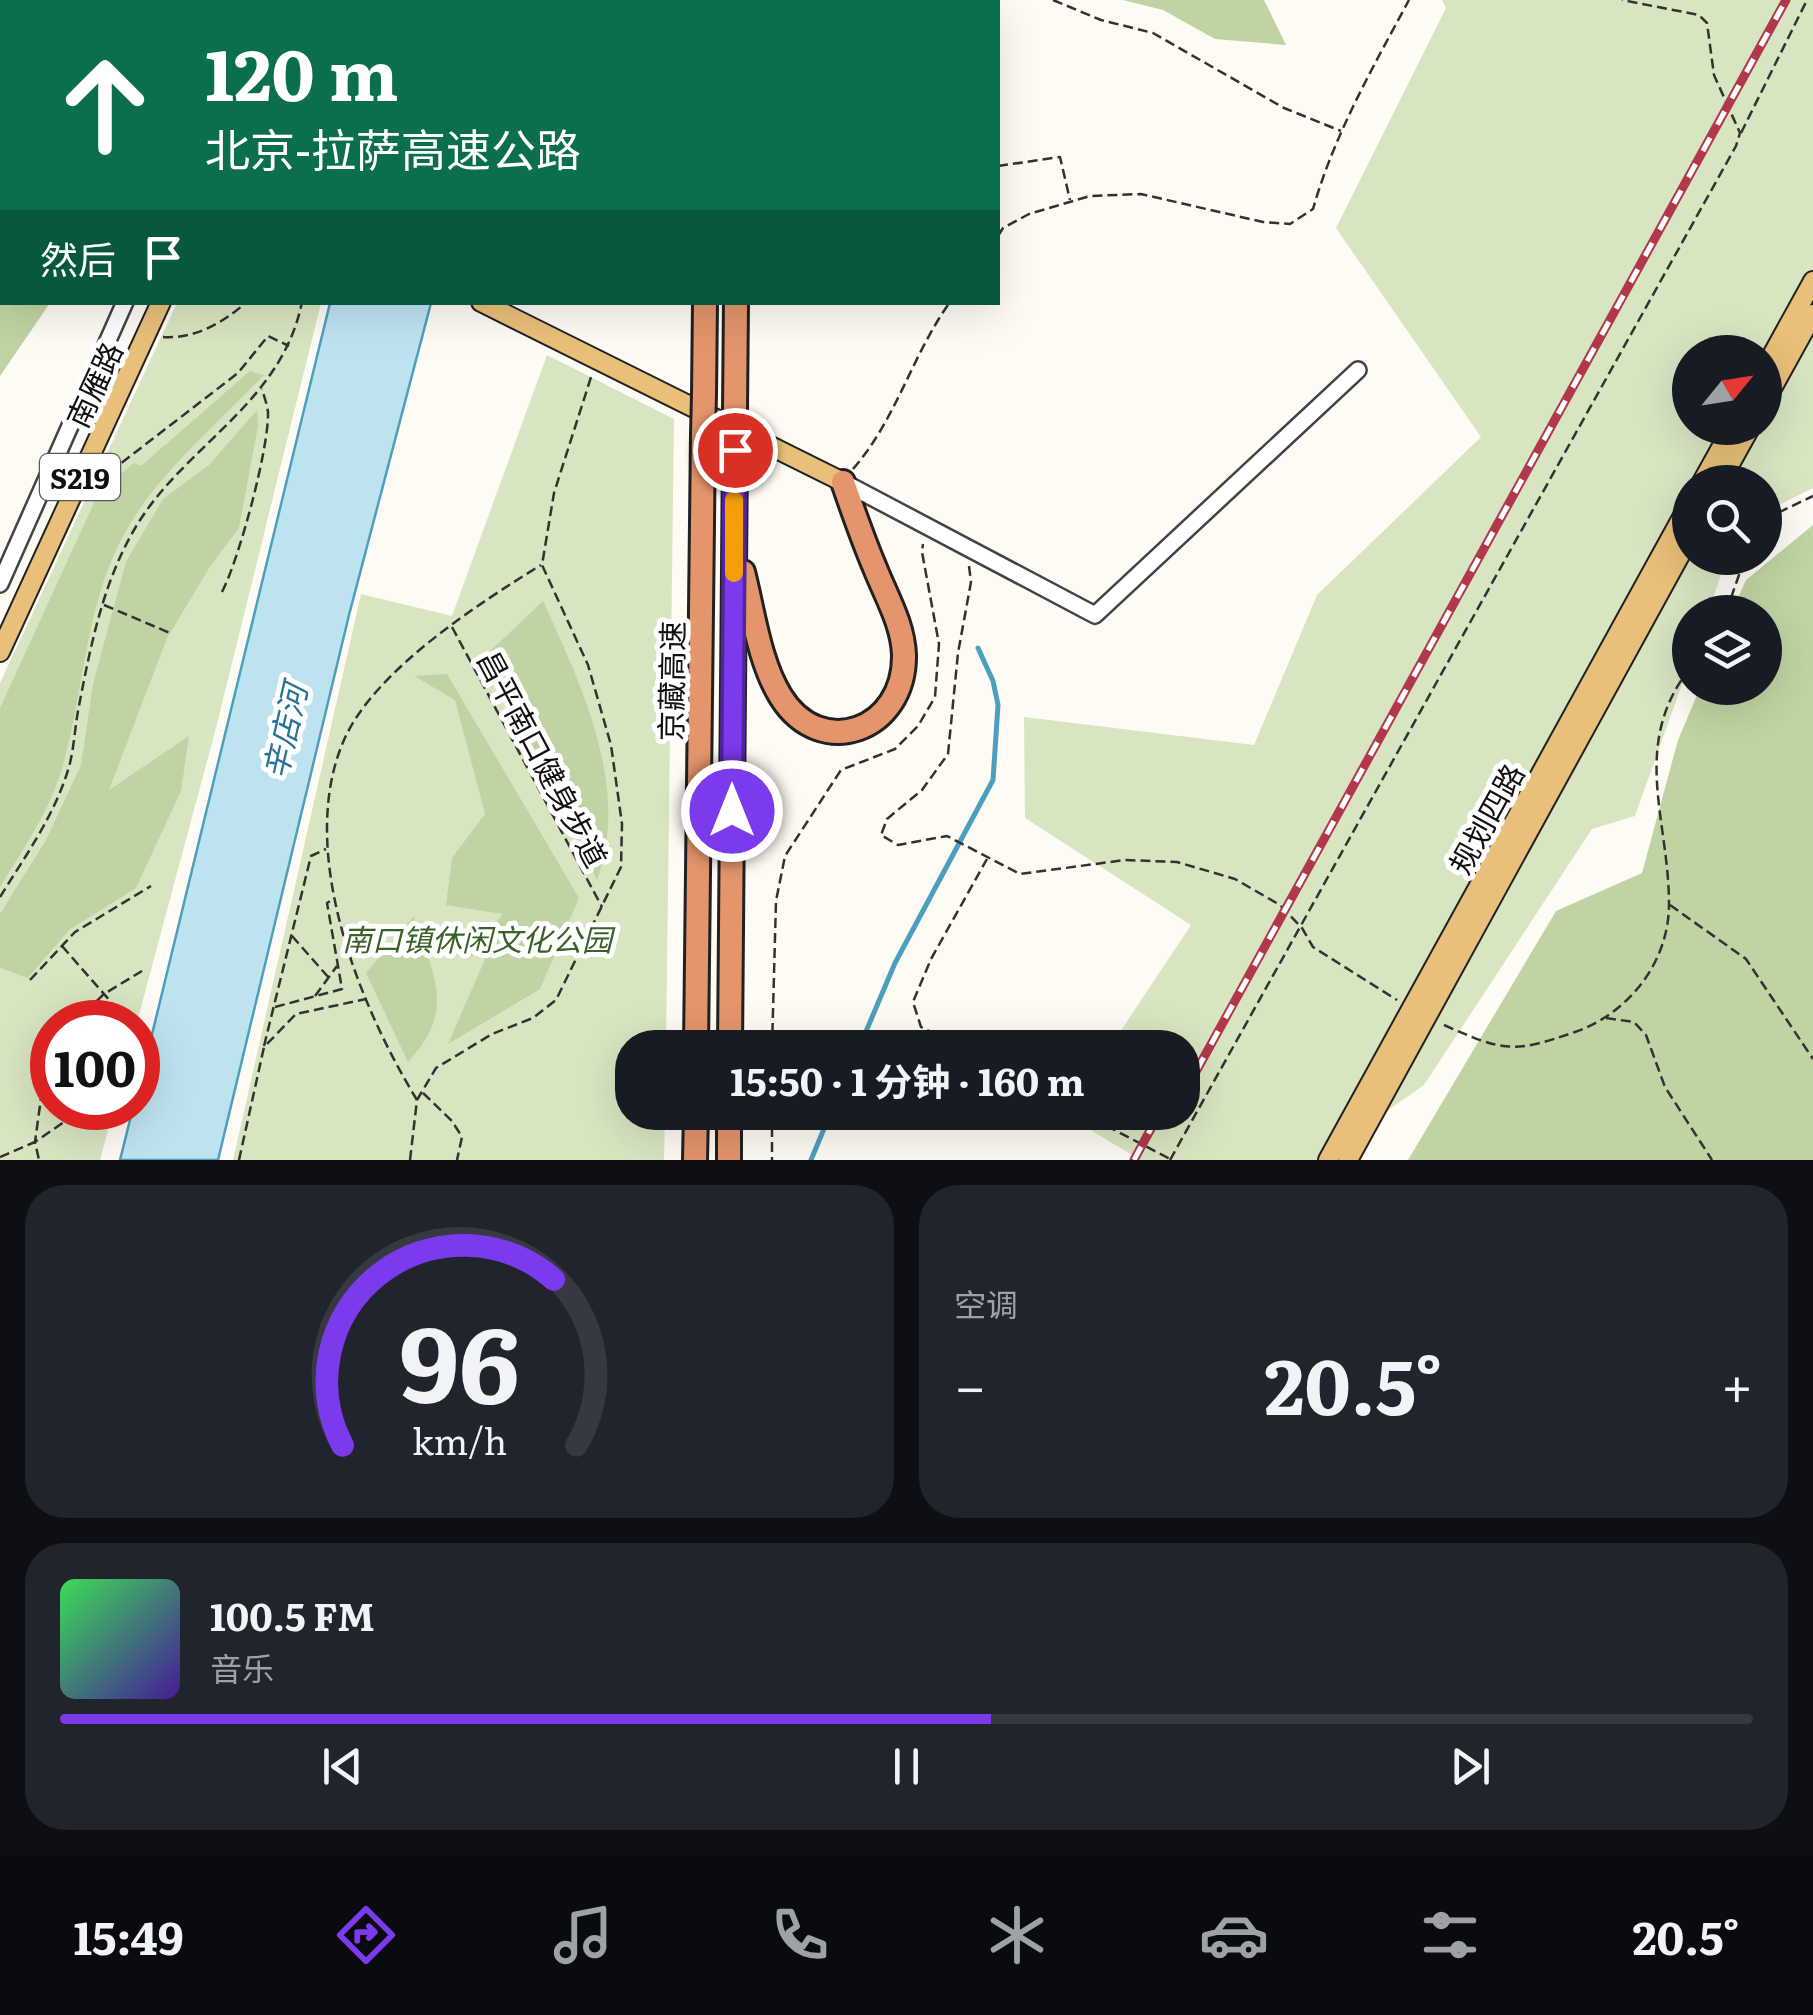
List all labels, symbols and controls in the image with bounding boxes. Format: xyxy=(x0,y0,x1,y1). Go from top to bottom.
text: 120 m xyxy=(205,19,398,123)
icon: ahead xyxy=(40,40,170,170)
text: 北京-拉萨高速公路 xyxy=(205,114,581,181)
text: 然后 xyxy=(40,229,116,286)
icon: arrive xyxy=(136,230,191,285)
street label: 南雁路 xyxy=(54,334,132,434)
north arrow xyxy=(1672,335,1782,445)
map controls xyxy=(1672,335,1782,705)
pin xyxy=(693,408,778,493)
icon: arrive xyxy=(708,423,763,478)
road number: S219 xyxy=(40,454,120,500)
button: search xyxy=(1672,465,1782,575)
button: layers xyxy=(1672,595,1782,705)
street label: 京藏高速 xyxy=(647,621,693,741)
street label: 昌平南口健身步道 xyxy=(468,642,620,874)
water label: 辛店河 xyxy=(249,673,319,783)
street label: 规划四路 xyxy=(1437,755,1533,881)
position arrow xyxy=(680,759,784,863)
park label: 南口镇休闲文化公园 xyxy=(342,916,616,960)
speed limit sign: 100 xyxy=(30,1000,160,1130)
text: 15:50 · 1 分钟 · 160 m xyxy=(730,1051,1085,1108)
text: 空调 xyxy=(954,1279,1018,1327)
text: 96 xyxy=(399,1281,520,1435)
text: 20.5° xyxy=(1264,1327,1443,1438)
text: − xyxy=(954,1342,986,1424)
text: + xyxy=(1721,1342,1753,1424)
text: km/h xyxy=(412,1413,507,1466)
text: 100.5 FM xyxy=(210,1586,375,1643)
text: 音乐 xyxy=(210,1643,274,1691)
icon: previous xyxy=(315,1739,370,1794)
icon: pause xyxy=(879,1739,934,1794)
icon: next xyxy=(1443,1739,1498,1794)
icon: directions xyxy=(331,1900,401,1970)
icon: music xyxy=(548,1900,618,1970)
icon: phone xyxy=(765,1900,835,1970)
icon: climate xyxy=(982,1900,1052,1970)
icon: car xyxy=(1199,1900,1269,1970)
icon: filters xyxy=(1415,1900,1485,1970)
text: 15:49 xyxy=(73,1902,184,1969)
text: 20.5° xyxy=(1632,1902,1739,1969)

